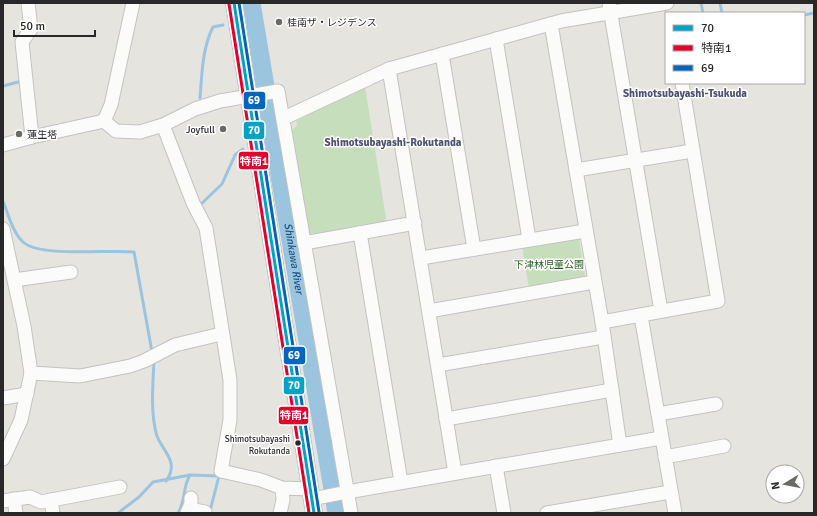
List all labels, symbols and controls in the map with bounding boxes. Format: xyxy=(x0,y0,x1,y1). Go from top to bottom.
scale bar xyxy=(14,12,95,38)
legend xyxy=(665,12,805,84)
marker: 桂南ザ・レジデンス xyxy=(274,17,284,27)
place label: 桂南ザ・レジデンス xyxy=(287,17,377,29)
text: 50 m xyxy=(20,19,45,34)
text: 70 xyxy=(701,21,714,36)
text: 特南1 xyxy=(701,41,731,56)
text: 69 xyxy=(701,61,714,76)
district label: Shimotsubayashi-Tsukuda xyxy=(623,87,747,100)
line badge: 69 xyxy=(243,91,266,110)
text: 69 xyxy=(248,94,260,107)
line badge: 70 xyxy=(243,121,265,140)
place label: Joyfull xyxy=(186,124,215,136)
marker: Joyfull xyxy=(218,124,228,134)
text: 70 xyxy=(248,124,260,137)
marker: 蓮生塔 xyxy=(14,129,24,139)
place label: 蓮生塔 xyxy=(27,129,57,141)
district label: Shimotsubayashi-Rokutanda xyxy=(325,136,462,149)
line badge: 特南1 xyxy=(238,151,269,170)
text: 特南1 xyxy=(240,155,268,168)
water label: Shinkawa River xyxy=(281,222,306,297)
park label: 下津林児童公園 xyxy=(514,259,584,271)
line badge: 69 xyxy=(283,346,306,365)
text: 69 xyxy=(288,349,300,362)
line badge: 70 xyxy=(283,376,305,395)
text: 70 xyxy=(288,379,300,392)
line badge: 特南1 xyxy=(278,406,309,425)
text: 特南1 xyxy=(280,409,308,422)
place label: Shimotsubayashi Rokutanda xyxy=(225,434,290,457)
marker: Shimotsubayashi Rokutanda xyxy=(293,438,303,448)
north arrow xyxy=(765,464,805,504)
text: N xyxy=(769,481,783,491)

